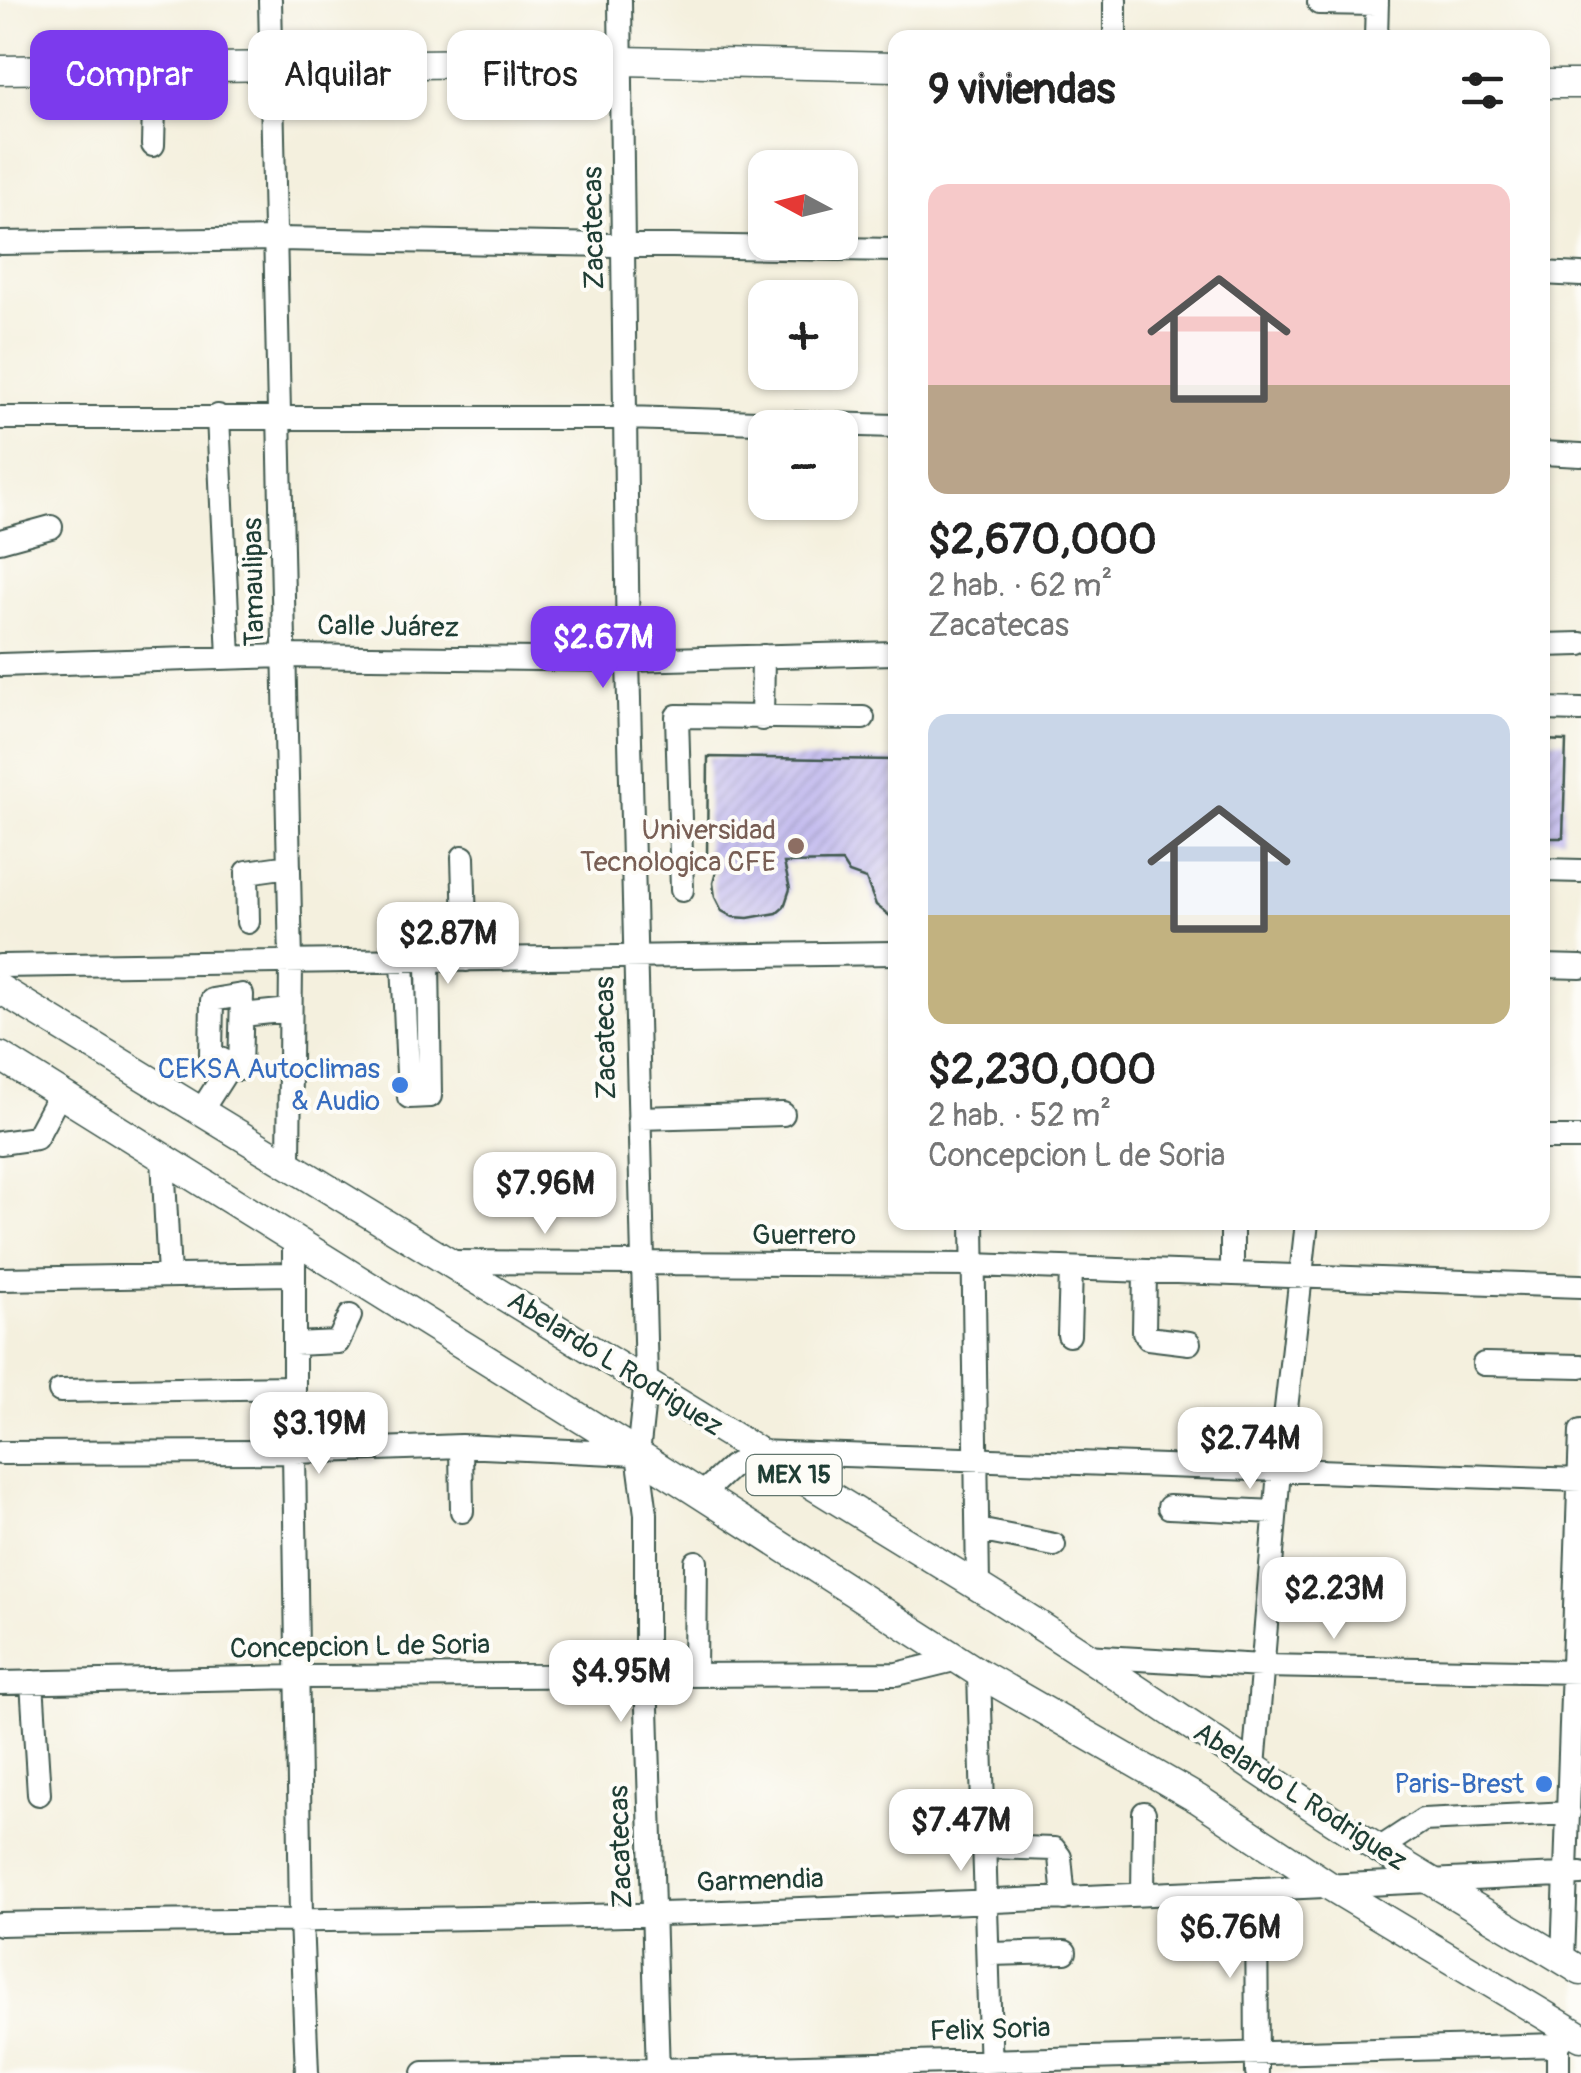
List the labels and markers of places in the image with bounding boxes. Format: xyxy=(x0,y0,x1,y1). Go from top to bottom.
pin: $2.67M xyxy=(522,606,684,691)
place label: Universidad Tecnologica CFE xyxy=(580,813,776,880)
marker: Universidad Tecnologica CFE xyxy=(785,835,807,857)
pin: $2.87M xyxy=(367,902,529,987)
place label: CEKSA Autoclimas & Audio xyxy=(158,1052,380,1119)
marker: CEKSA Autoclimas & Audio xyxy=(389,1074,411,1096)
pin: $7.96M xyxy=(464,1152,626,1237)
pin: $3.19M xyxy=(238,1392,400,1477)
pin: $2.74M xyxy=(1169,1407,1331,1492)
pin: $2.23M xyxy=(1253,1557,1415,1642)
pin: $4.95M xyxy=(540,1640,702,1725)
place label: Paris-Brest xyxy=(1394,1767,1525,1802)
marker: Paris-Brest xyxy=(1533,1773,1555,1795)
pin: $7.47M xyxy=(880,1789,1042,1874)
pin: $6.76M xyxy=(1149,1896,1311,1981)

